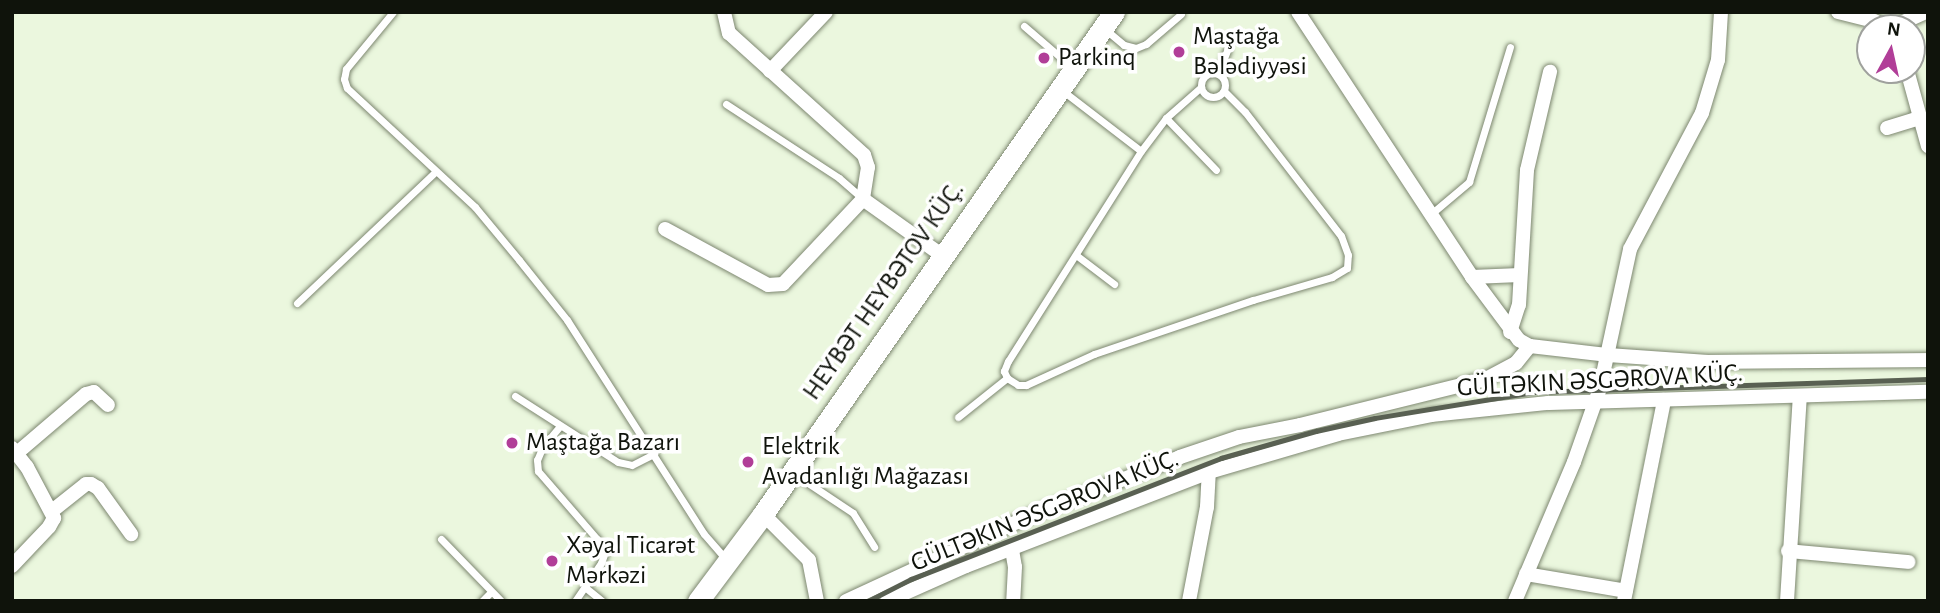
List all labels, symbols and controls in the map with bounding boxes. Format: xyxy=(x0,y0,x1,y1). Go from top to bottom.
north arrow xyxy=(1856,14,1926,84)
text: N xyxy=(1886,19,1902,40)
place label: Maştağa Bələdiyyəsi xyxy=(1193,21,1307,82)
place label: Parkinq xyxy=(1058,42,1136,74)
marker: Maştağa Bələdiyyəsi xyxy=(1171,44,1187,60)
marker: Parkinq xyxy=(1036,50,1052,66)
street label: HEYBƏT HEYBƏTOV KÜÇ. xyxy=(797,176,971,406)
street label: GÜLTƏKIN ƏSGƏROVA KÜÇ. xyxy=(1456,358,1744,404)
place label: Maştağa Bazarı xyxy=(526,427,680,459)
place label: Elektrik Avadanlığı Mağazası xyxy=(762,431,969,492)
marker: Maştağa Bazarı xyxy=(504,435,520,451)
street label: GÜLTƏKIN ƏSGƏROVA KÜÇ. xyxy=(906,443,1184,579)
marker: Elektrik Avadanlığı Mağazası xyxy=(740,454,756,470)
place label: Xəyal Ticarət Mərkəzi xyxy=(566,530,695,592)
marker: Xəyal Ticarət Mərkəzi xyxy=(544,553,560,569)

